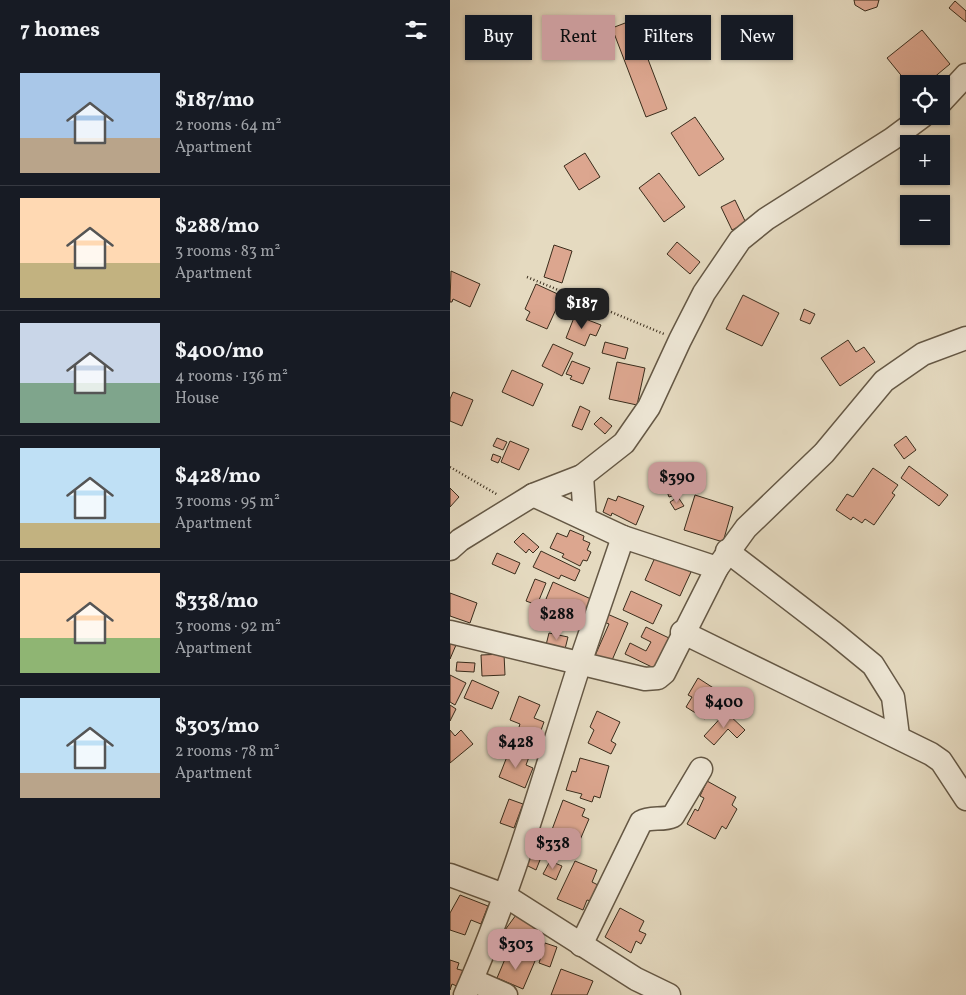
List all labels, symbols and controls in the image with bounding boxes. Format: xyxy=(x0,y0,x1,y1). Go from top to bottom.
chip: Buy xyxy=(465,15,532,60)
chip: Rent xyxy=(542,15,615,60)
chip: Filters xyxy=(625,15,711,60)
chip: New xyxy=(721,15,793,60)
text: 7 homes xyxy=(20,16,100,45)
icon: filters xyxy=(402,16,430,44)
map controls xyxy=(900,75,950,245)
button: locate xyxy=(900,75,950,125)
text: $187/mo xyxy=(175,86,254,115)
icon: home xyxy=(60,93,120,153)
text: 2 rooms · 64 m² xyxy=(175,115,282,137)
button: + xyxy=(900,135,950,185)
text: Apartment xyxy=(175,137,252,159)
button: − xyxy=(900,195,950,245)
text: $288/mo xyxy=(175,212,259,241)
icon: home xyxy=(60,218,120,278)
text: 3 rooms · 83 m² xyxy=(175,241,280,263)
text: Apartment xyxy=(175,263,252,285)
pin: $187 xyxy=(552,288,612,330)
text: $187 xyxy=(566,293,598,315)
text: $400/mo xyxy=(175,337,264,366)
icon: home xyxy=(60,343,120,403)
text: 4 rooms · 136 m² xyxy=(175,366,288,388)
text: House xyxy=(175,388,219,410)
text: $428/mo xyxy=(175,462,261,491)
pin: $390 xyxy=(647,462,707,504)
text: $390 xyxy=(659,467,695,489)
icon: home xyxy=(60,468,120,528)
text: 3 rooms · 95 m² xyxy=(175,491,280,513)
text: Apartment xyxy=(175,513,252,535)
text: $338/mo xyxy=(175,587,258,616)
icon: home xyxy=(60,593,120,653)
pin: $288 xyxy=(527,598,587,641)
text: $288 xyxy=(540,604,574,626)
text: 3 rooms · 92 m² xyxy=(175,616,281,638)
text: Apartment xyxy=(175,638,252,660)
pin: $400 xyxy=(694,686,754,729)
text: $400 xyxy=(705,692,743,714)
text: $303/mo xyxy=(175,712,259,741)
icon: home xyxy=(60,718,120,778)
pin: $428 xyxy=(486,726,546,769)
text: $428 xyxy=(498,732,534,754)
text: 2 rooms · 78 m² xyxy=(175,741,280,763)
text: Apartment xyxy=(175,763,252,785)
pin: $338 xyxy=(523,828,583,870)
text: $338 xyxy=(536,833,570,855)
pin: $303 xyxy=(486,928,546,971)
text: $303 xyxy=(499,934,533,956)

